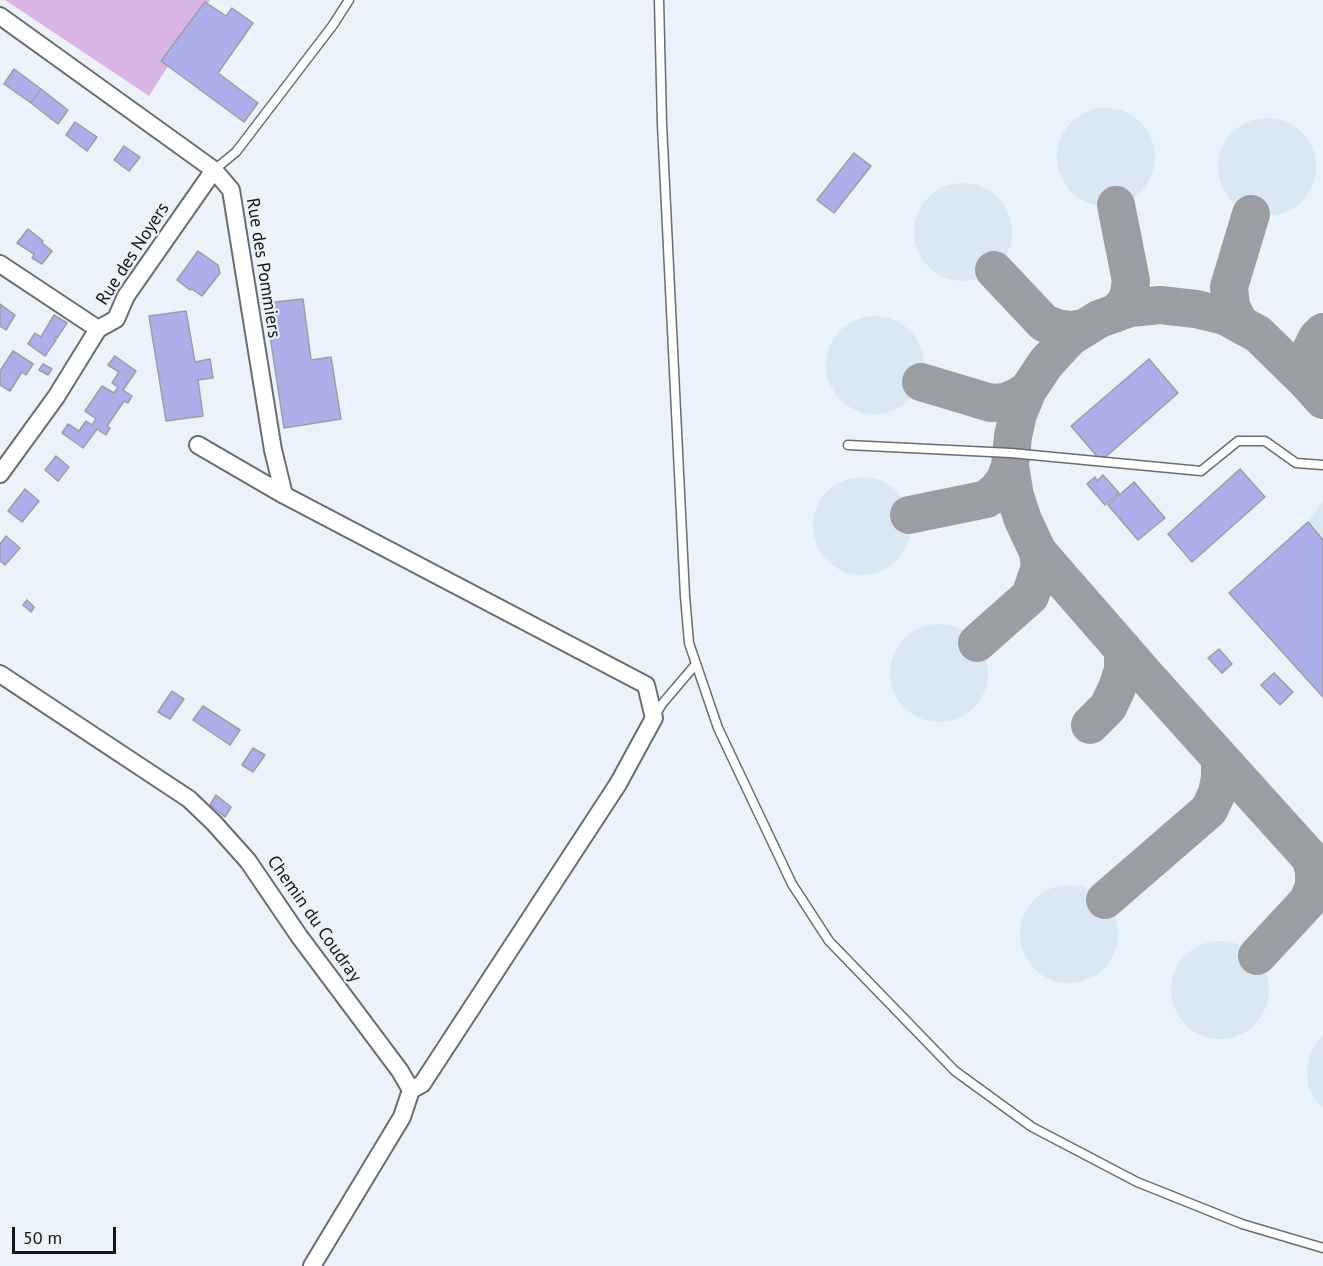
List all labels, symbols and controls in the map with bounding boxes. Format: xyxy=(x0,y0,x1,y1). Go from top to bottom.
street label: Rue des Pommiers xyxy=(241,197,285,339)
street label: Rue des Noyers xyxy=(92,199,174,309)
street label: Chemin du Coudray xyxy=(262,852,366,986)
scale bar xyxy=(15,1215,118,1253)
text: 50 m xyxy=(23,1226,62,1249)

